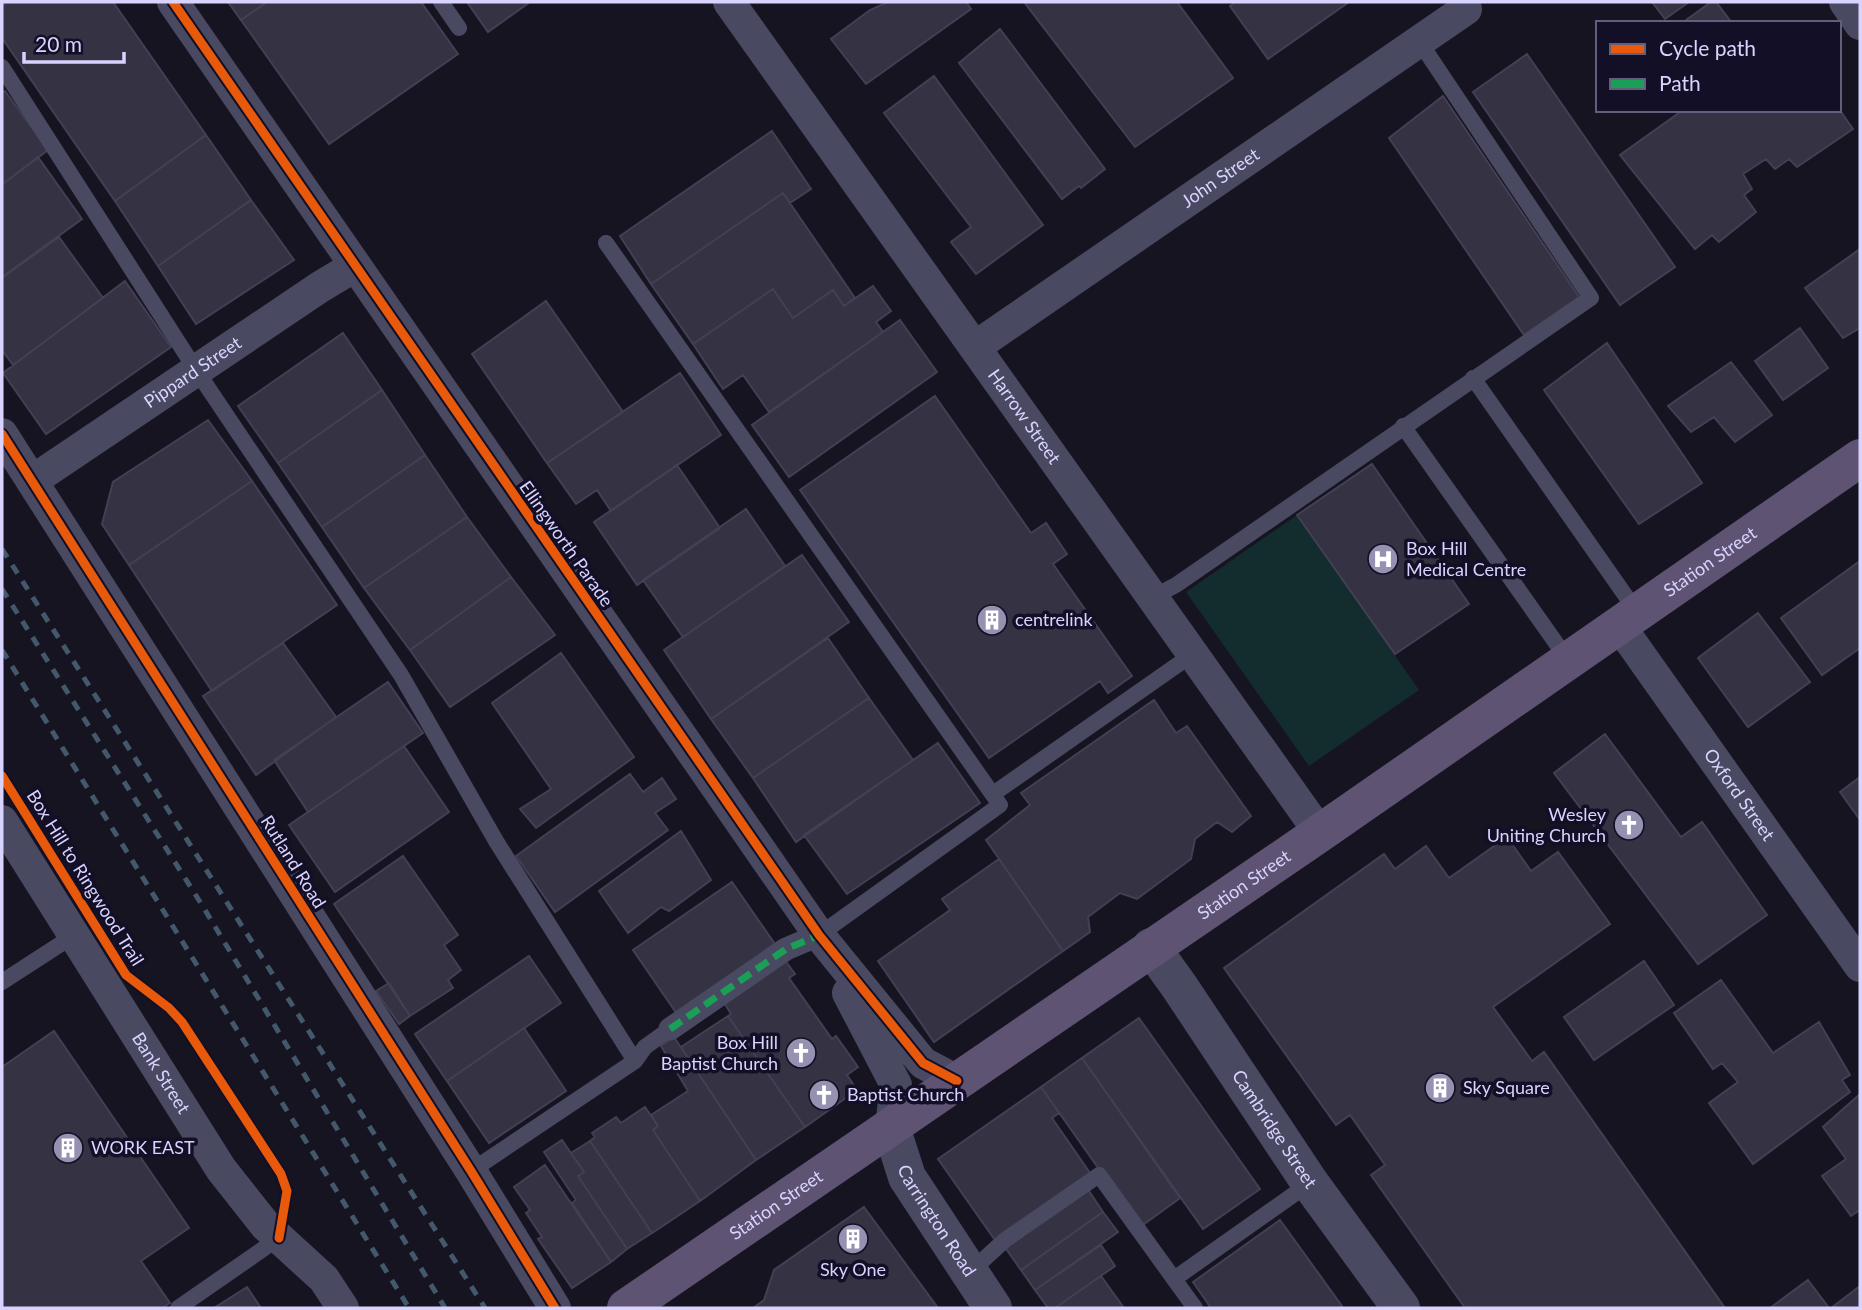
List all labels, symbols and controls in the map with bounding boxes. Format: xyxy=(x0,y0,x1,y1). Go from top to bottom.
scale bar xyxy=(24,21,124,65)
legend xyxy=(1596,21,1841,112)
text: 20 m xyxy=(35,31,82,56)
text: Cycle path xyxy=(1659,35,1756,60)
text: Path xyxy=(1659,70,1701,95)
street label: John Street xyxy=(1177,142,1264,212)
street label: Pippard Street xyxy=(140,331,246,412)
street label: Harrow Street xyxy=(984,365,1066,468)
street label: Ellingworth Parade xyxy=(515,476,619,611)
street label: Station Street xyxy=(1659,521,1761,601)
place label: Box Hill Medical Centre xyxy=(1406,537,1526,580)
hospital icon: Box Hill Medical Centre xyxy=(1366,542,1400,576)
building icon: centrelink xyxy=(975,603,1009,637)
place label: centrelink xyxy=(1015,608,1094,630)
street label: Oxford Street xyxy=(1700,744,1780,845)
street label: Box Hill to Ringwood Trail xyxy=(23,785,149,969)
place label: Wesley Uniting Church xyxy=(1487,803,1607,846)
church icon: Wesley Uniting Church xyxy=(1612,808,1646,842)
street label: Rutland Road xyxy=(257,811,331,912)
street label: Station Street xyxy=(1193,844,1295,924)
street label: Bank Street xyxy=(128,1028,196,1118)
place label: Box Hill Baptist Church xyxy=(661,1031,778,1074)
church icon: Box Hill Baptist Church xyxy=(784,1036,818,1070)
street label: Cambridge Street xyxy=(1228,1065,1323,1193)
building icon: Sky Square xyxy=(1423,1071,1457,1105)
place label: Sky Square xyxy=(1463,1076,1550,1098)
church icon: Baptist Church xyxy=(807,1078,841,1112)
place label: Baptist Church xyxy=(847,1083,964,1105)
building icon: WORK EAST xyxy=(51,1131,85,1165)
place label: WORK EAST xyxy=(91,1136,195,1158)
street label: Carrington Road xyxy=(894,1162,981,1280)
street label: Station Street xyxy=(725,1164,827,1244)
building icon: Sky One xyxy=(836,1222,870,1256)
place label: Sky One xyxy=(820,1258,886,1280)

